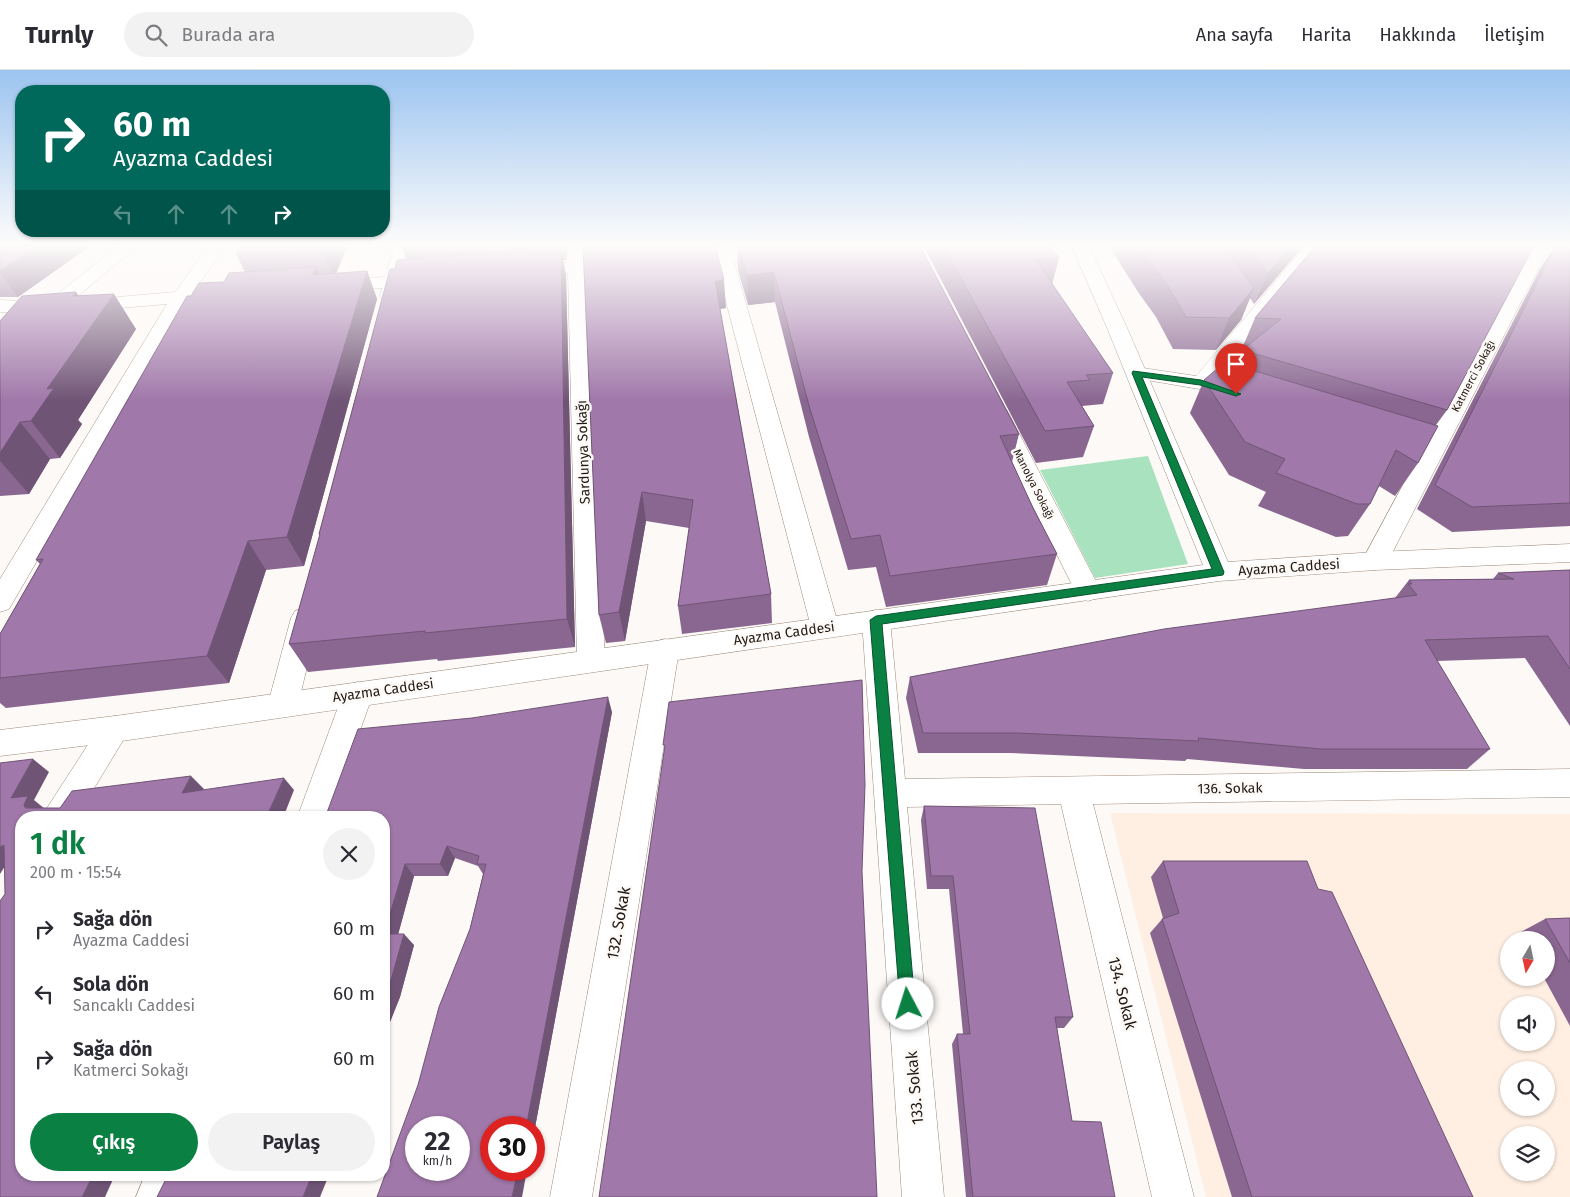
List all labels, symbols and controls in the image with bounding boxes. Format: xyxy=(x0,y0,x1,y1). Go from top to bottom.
search box xyxy=(124,12,474,57)
text: Turnly xyxy=(25,21,94,49)
icon: search xyxy=(142,21,170,49)
text: Burada ara xyxy=(182,23,275,46)
text: Ana sayfa xyxy=(1196,24,1273,46)
text: Harita xyxy=(1301,24,1352,46)
text: Hakkında xyxy=(1380,24,1456,46)
text: İletişim xyxy=(1484,24,1545,46)
text: 60 m xyxy=(113,103,191,145)
icon: right xyxy=(30,105,95,170)
text: Ayazma Caddesi xyxy=(113,145,273,172)
icon: left xyxy=(109,200,137,228)
icon: ahead xyxy=(162,200,190,228)
icon: ahead xyxy=(215,200,243,228)
icon: right xyxy=(268,200,296,228)
street label: Katmerci Sokağı xyxy=(1449,338,1498,414)
pin xyxy=(1215,343,1257,394)
icon: arrive xyxy=(1222,350,1250,378)
street label: Sardunya Sokağı xyxy=(573,400,594,504)
street label: Manolya Sokağı xyxy=(1010,447,1057,522)
street label: Ayazma Caddesi xyxy=(1238,555,1340,580)
street label: Ayazma Caddesi xyxy=(732,618,836,649)
street label: Ayazma Caddesi xyxy=(331,675,435,706)
street label: 136. Sokak xyxy=(1197,779,1264,798)
text: 1 dk xyxy=(30,826,85,862)
button: close xyxy=(323,828,375,880)
text: 200 m · 15:54 xyxy=(30,863,121,882)
street label: 132. Sokak xyxy=(603,884,634,961)
text: Sağa dön xyxy=(73,908,153,931)
icon: right xyxy=(30,915,58,943)
text: 60 m xyxy=(333,917,375,940)
text: Ayazma Caddesi xyxy=(73,931,189,950)
north arrow xyxy=(1500,931,1555,986)
map controls xyxy=(1500,931,1555,1181)
street label: 134. Sokak xyxy=(1104,955,1141,1032)
text: Sola dön xyxy=(73,973,149,996)
position arrow xyxy=(881,977,933,1029)
icon: left xyxy=(30,980,58,1008)
text: 60 m xyxy=(333,982,375,1005)
text: Sancaklı Caddesi xyxy=(73,996,195,1015)
button: sound xyxy=(1500,996,1555,1051)
text: Sağa dön xyxy=(73,1038,153,1061)
icon: right xyxy=(30,1045,58,1073)
text: 60 m xyxy=(333,1047,375,1070)
street label: 133. Sokak xyxy=(902,1050,927,1126)
text: Katmerci Sokağı xyxy=(73,1061,189,1080)
button: search xyxy=(1500,1061,1555,1116)
button: Çıkış xyxy=(30,1113,198,1171)
button: Paylaş xyxy=(208,1113,375,1171)
speed limit sign: 30 xyxy=(480,1116,545,1181)
button: layers xyxy=(1500,1126,1555,1181)
text: 22 xyxy=(425,1127,450,1157)
text: km/h xyxy=(423,1154,452,1168)

